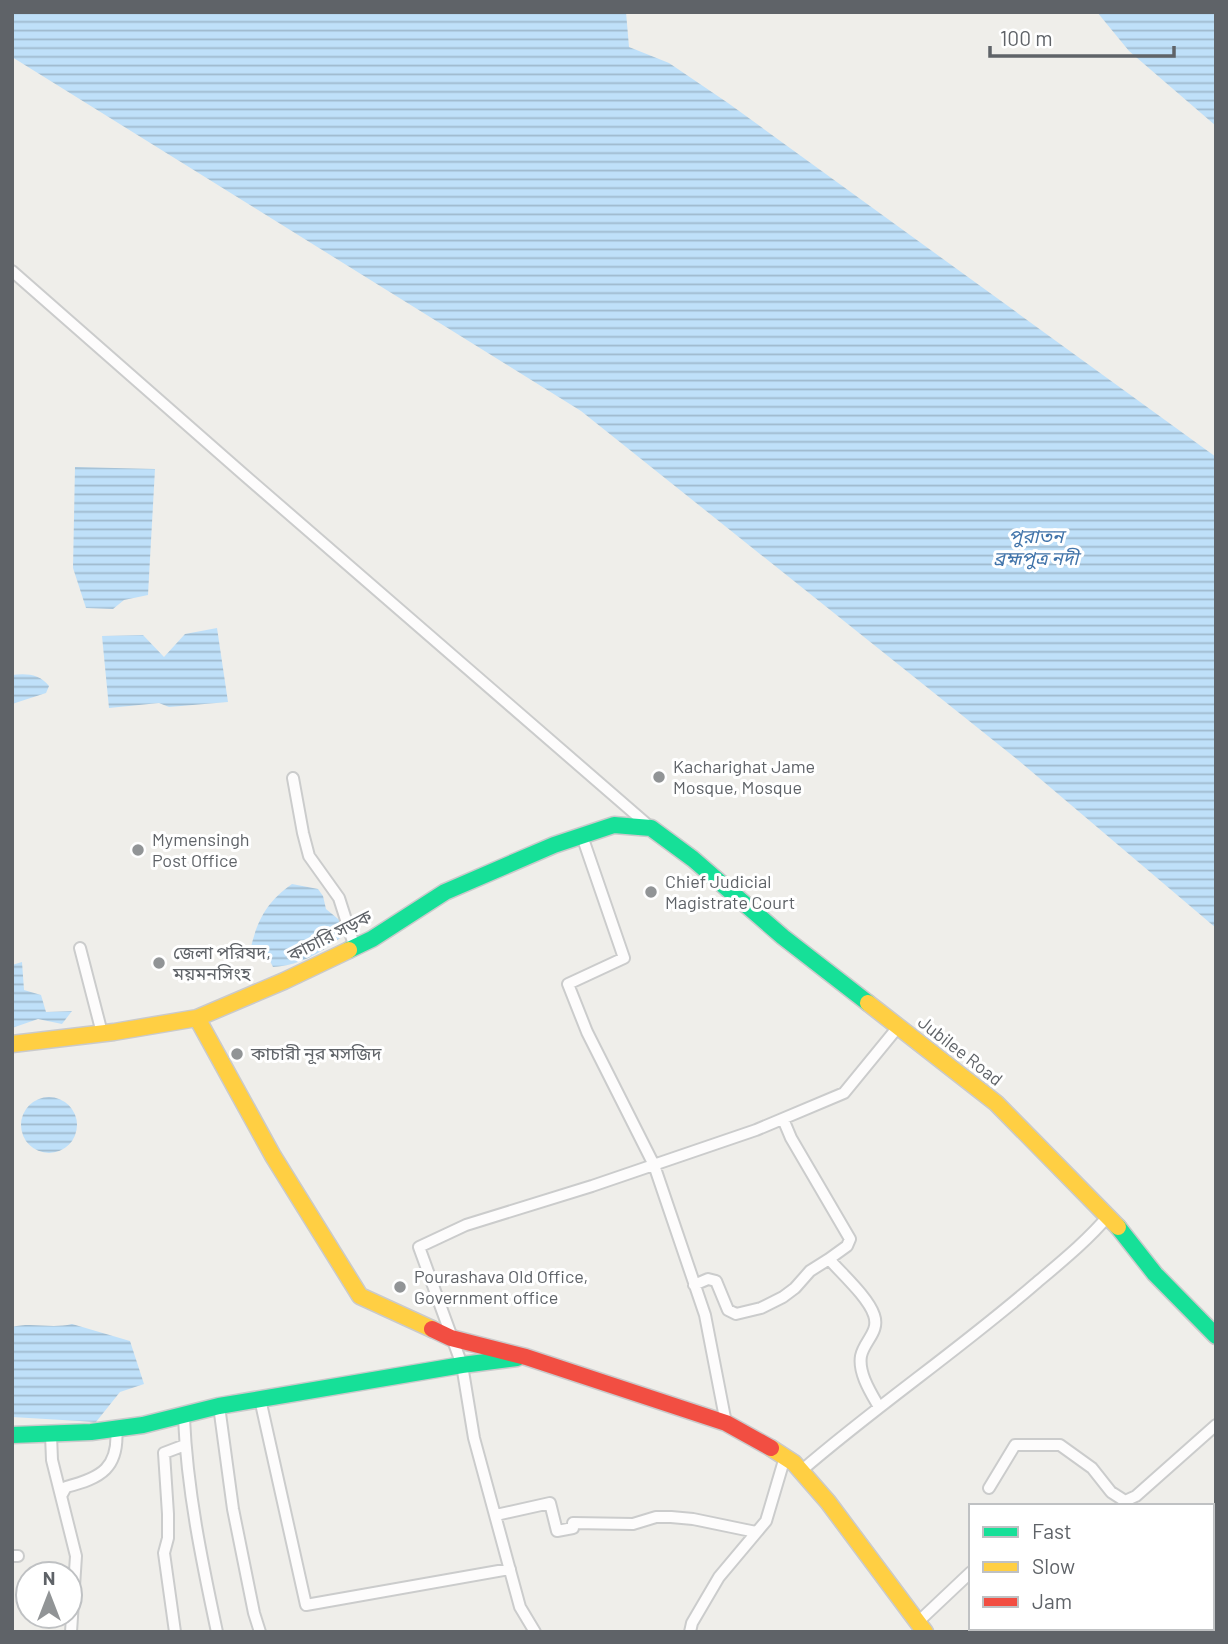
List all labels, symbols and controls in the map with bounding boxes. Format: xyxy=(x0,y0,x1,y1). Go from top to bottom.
scale bar xyxy=(990,14,1174,58)
text: 100 m xyxy=(1000,25,1053,50)
water label: পুরাতন ব্রহ্মপুত্র নদী xyxy=(994,524,1082,570)
place label: Kacharighat Jame Mosque, Mosque xyxy=(673,755,815,798)
marker: Kacharighat Jame Mosque, Mosque xyxy=(651,769,667,785)
place label: Mymensingh Post Office xyxy=(152,828,250,871)
marker: Mymensingh Post Office xyxy=(130,842,146,858)
place label: Chief Judicial Magistrate Court xyxy=(665,870,795,913)
marker: Chief Judicial Magistrate Court xyxy=(643,884,659,900)
street label: কাচারি সড়ক xyxy=(283,904,376,966)
place label: জেলা পরিষদ, ময়মনসিংহ xyxy=(172,941,271,984)
marker: জেলা পরিষদ, ময়মনসিংহ xyxy=(151,955,167,971)
street label: Jubilee Road xyxy=(914,1010,1007,1090)
place label: কাচারী নূর মসজিদ xyxy=(250,1042,383,1065)
marker: কাচারী নূর মসজিদ xyxy=(229,1046,245,1062)
place label: Pourashava Old Office, Government office xyxy=(414,1265,588,1308)
marker: Pourashava Old Office, Government office xyxy=(392,1279,408,1295)
legend xyxy=(969,1504,1214,1630)
text: Fast xyxy=(1032,1518,1072,1543)
text: Slow xyxy=(1032,1553,1075,1578)
north arrow xyxy=(14,1560,84,1630)
text: N xyxy=(43,1566,55,1589)
text: Jam xyxy=(1032,1588,1072,1613)

